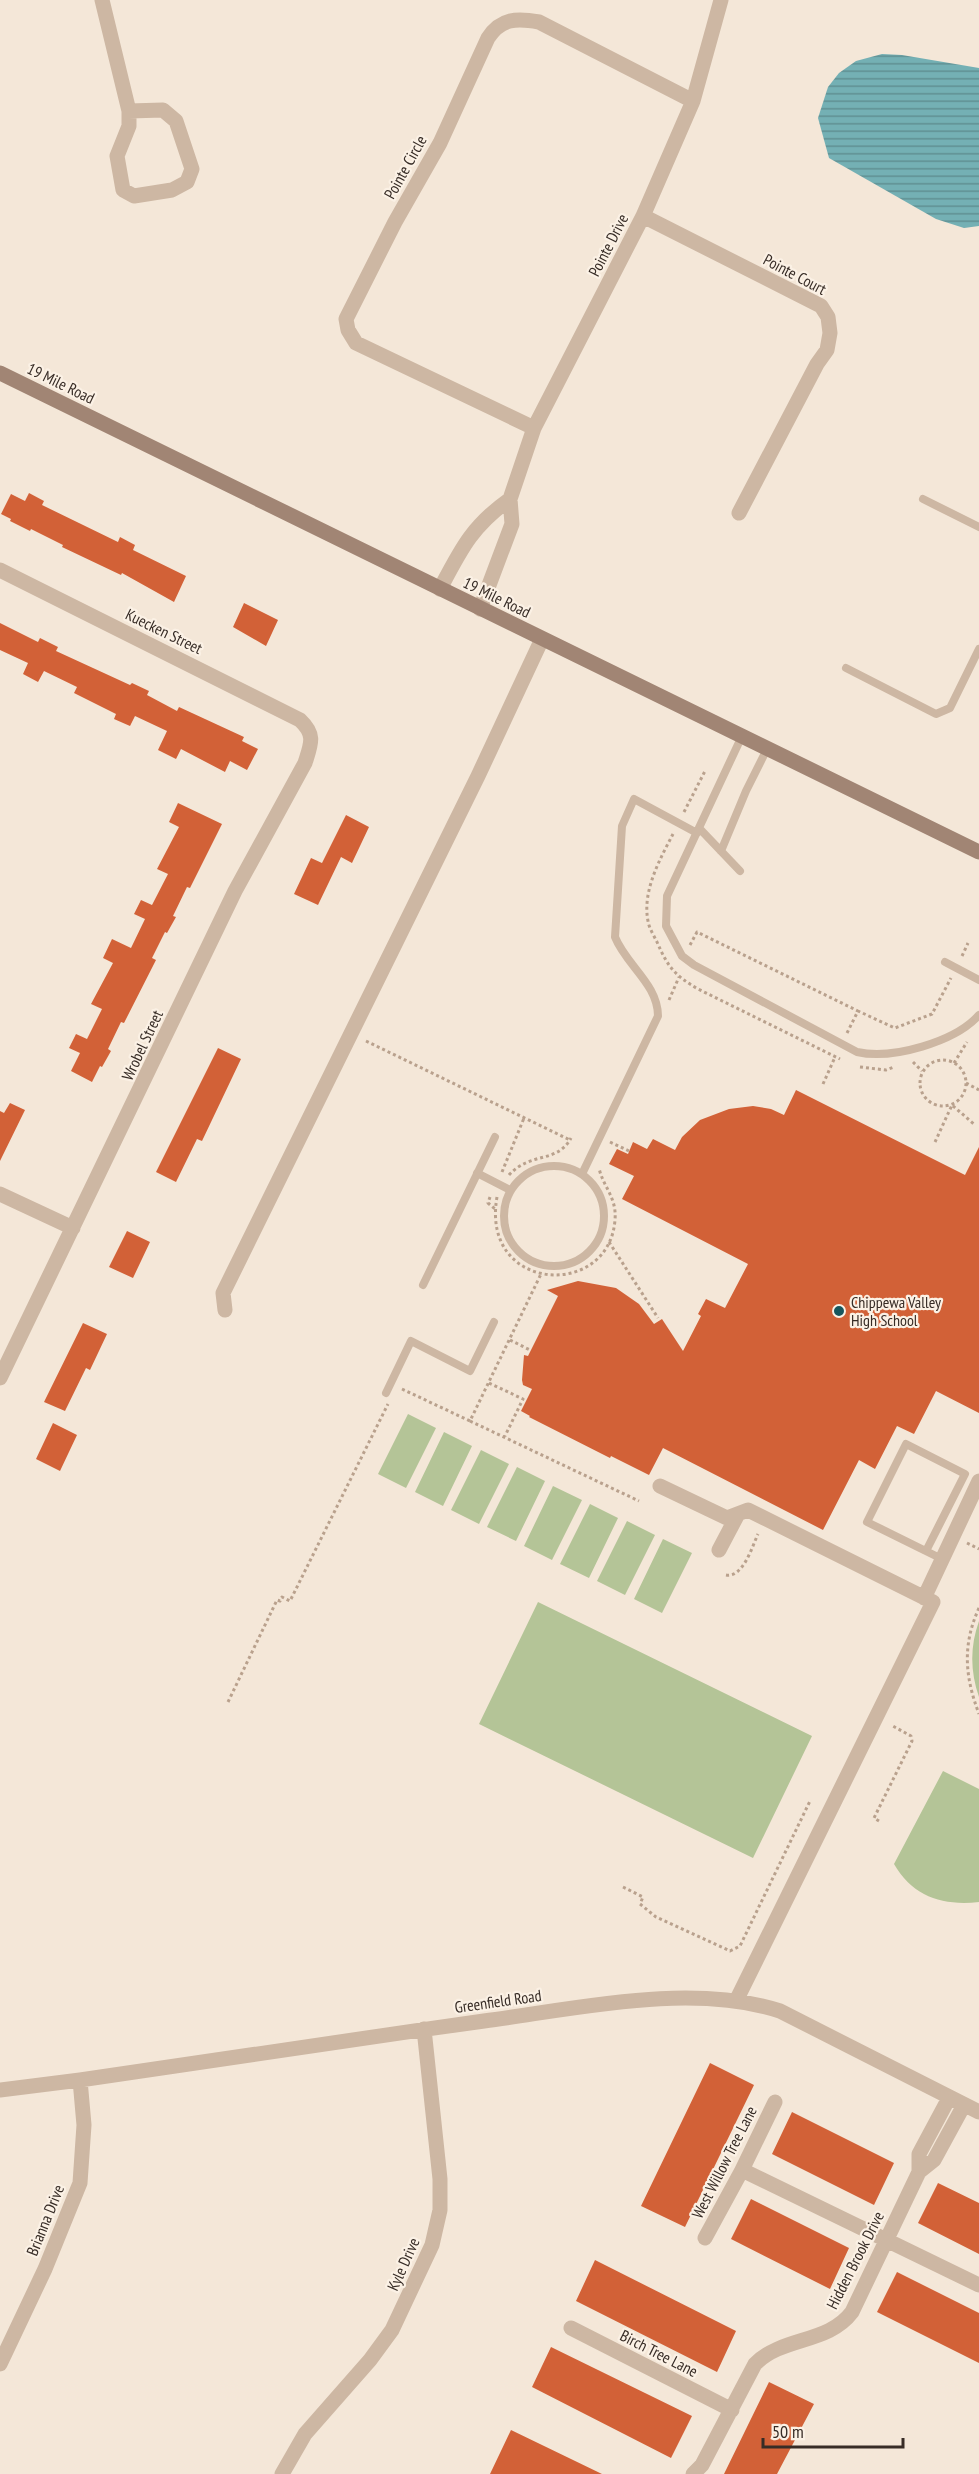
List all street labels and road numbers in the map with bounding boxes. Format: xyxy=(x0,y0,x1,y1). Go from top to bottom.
street label: Pointe Circle xyxy=(379,132,431,202)
street label: Pointe Drive xyxy=(584,210,632,280)
street label: Pointe Court xyxy=(760,249,830,299)
street label: 19 Mile Road xyxy=(24,358,98,408)
street label: 19 Mile Road xyxy=(460,572,534,622)
street label: Kuecken Street xyxy=(122,604,206,658)
street label: Wrobel Street xyxy=(117,1006,167,1083)
street label: Greenfield Road xyxy=(453,1985,543,2017)
street label: West Willow Tree Lane xyxy=(687,2102,761,2222)
street label: Brianna Drive xyxy=(22,2182,68,2258)
street label: Hidden Brook Drive xyxy=(822,2208,888,2312)
street label: Kyle Drive xyxy=(382,2234,424,2294)
street label: Birch Tree Lane xyxy=(617,2325,701,2381)

